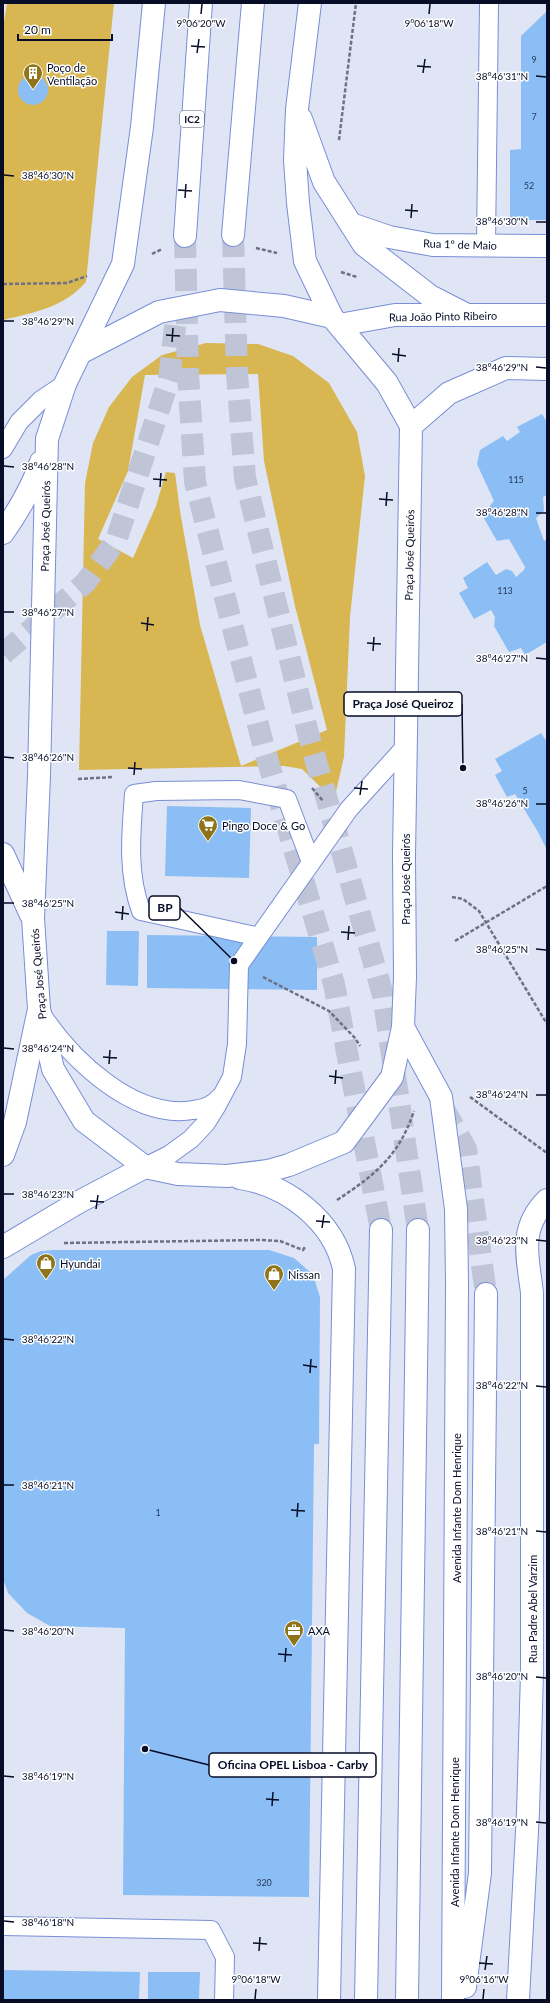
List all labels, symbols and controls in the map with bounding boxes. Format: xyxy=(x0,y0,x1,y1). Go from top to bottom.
scale bar xyxy=(18,16,112,42)
text: 9°06'20"W xyxy=(176,17,226,29)
text: 9°06'18"W xyxy=(404,17,454,29)
text: 20 m xyxy=(24,22,51,37)
house number: 9 xyxy=(531,54,537,65)
place label: Poço de Ventilação xyxy=(47,61,97,87)
building icon: Poço de Ventilação xyxy=(22,62,44,90)
text: 38°46'31"N xyxy=(476,70,528,82)
road number: IC2 xyxy=(180,111,204,127)
house number: 7 xyxy=(531,111,537,122)
text: 38°46'30"N xyxy=(22,169,74,181)
house number: 52 xyxy=(524,180,534,191)
text: 38°46'30"N xyxy=(476,215,528,227)
street label: Rua 1º de Maio xyxy=(423,236,497,252)
street label: Rua João Pinto Ribeiro xyxy=(389,309,497,323)
text: 38°46'29"N xyxy=(22,315,74,327)
text: 38°46'29"N xyxy=(476,361,528,373)
text: 38°46'28"N xyxy=(22,460,74,472)
house number: 115 xyxy=(508,474,524,485)
street label: Praça José Queirós xyxy=(38,480,52,572)
text: 38°46'28"N xyxy=(476,506,528,518)
street label: Praça José Queirós xyxy=(402,509,416,601)
house number: 113 xyxy=(497,585,513,596)
text: 38°46'27"N xyxy=(22,606,74,618)
text: 38°46'27"N xyxy=(476,652,528,664)
callout: Praça José Queiroz xyxy=(344,692,462,716)
text: Praça José Queiroz xyxy=(352,696,454,711)
text: 38°46'26"N xyxy=(22,751,74,763)
house number: 5 xyxy=(522,785,528,796)
text: 38°46'26"N xyxy=(476,797,528,809)
supermarket icon: Pingo Doce & Go xyxy=(197,814,219,842)
place label: Pingo Doce & Go xyxy=(222,819,305,832)
street label: Praça José Queirós xyxy=(399,833,412,925)
callout: BP xyxy=(149,896,180,920)
text: 38°46'25"N xyxy=(22,897,74,909)
text: BP xyxy=(157,900,173,915)
street label: Praça José Queirós xyxy=(28,928,48,1020)
text: 38°46'25"N xyxy=(476,943,528,955)
text: 38°46'24"N xyxy=(22,1042,74,1054)
text: 38°46'24"N xyxy=(476,1088,528,1100)
text: 38°46'23"N xyxy=(22,1188,74,1200)
text: 38°46'23"N xyxy=(476,1234,528,1246)
shop icon: Hyundai xyxy=(35,1252,57,1280)
place label: Hyundai xyxy=(60,1257,101,1270)
shop icon: Nissan xyxy=(263,1263,285,1291)
place label: Nissan xyxy=(288,1268,320,1281)
text: 38°46'22"N xyxy=(22,1333,74,1345)
text: 38°46'22"N xyxy=(476,1379,528,1391)
street label: Avenida Infante Dom Henrique xyxy=(450,1433,463,1583)
text: 38°46'21"N xyxy=(22,1479,74,1491)
house number: 1 xyxy=(155,1507,161,1518)
text: 38°46'21"N xyxy=(476,1525,528,1537)
street label: Rua Padre Abel Varzim xyxy=(526,1555,539,1663)
office icon: AXA xyxy=(283,1619,305,1647)
place label: AXA xyxy=(308,1624,331,1637)
text: 38°46'20"N xyxy=(22,1625,74,1637)
text: 38°46'20"N xyxy=(476,1670,528,1682)
callout: Oficina OPEL Lisboa - Carby xyxy=(209,1753,376,1777)
text: Oficina OPEL Lisboa - Carby xyxy=(218,1757,369,1772)
street label: Avenida Infante Dom Henrique xyxy=(448,1757,461,1907)
text: 38°46'19"N xyxy=(22,1770,74,1782)
text: 38°46'19"N xyxy=(476,1816,528,1828)
house number: 320 xyxy=(256,1877,272,1888)
text: 38°46'18"N xyxy=(22,1916,74,1928)
text: 9°06'18"W xyxy=(231,1973,281,1985)
text: 9°06'16"W xyxy=(459,1973,509,1985)

